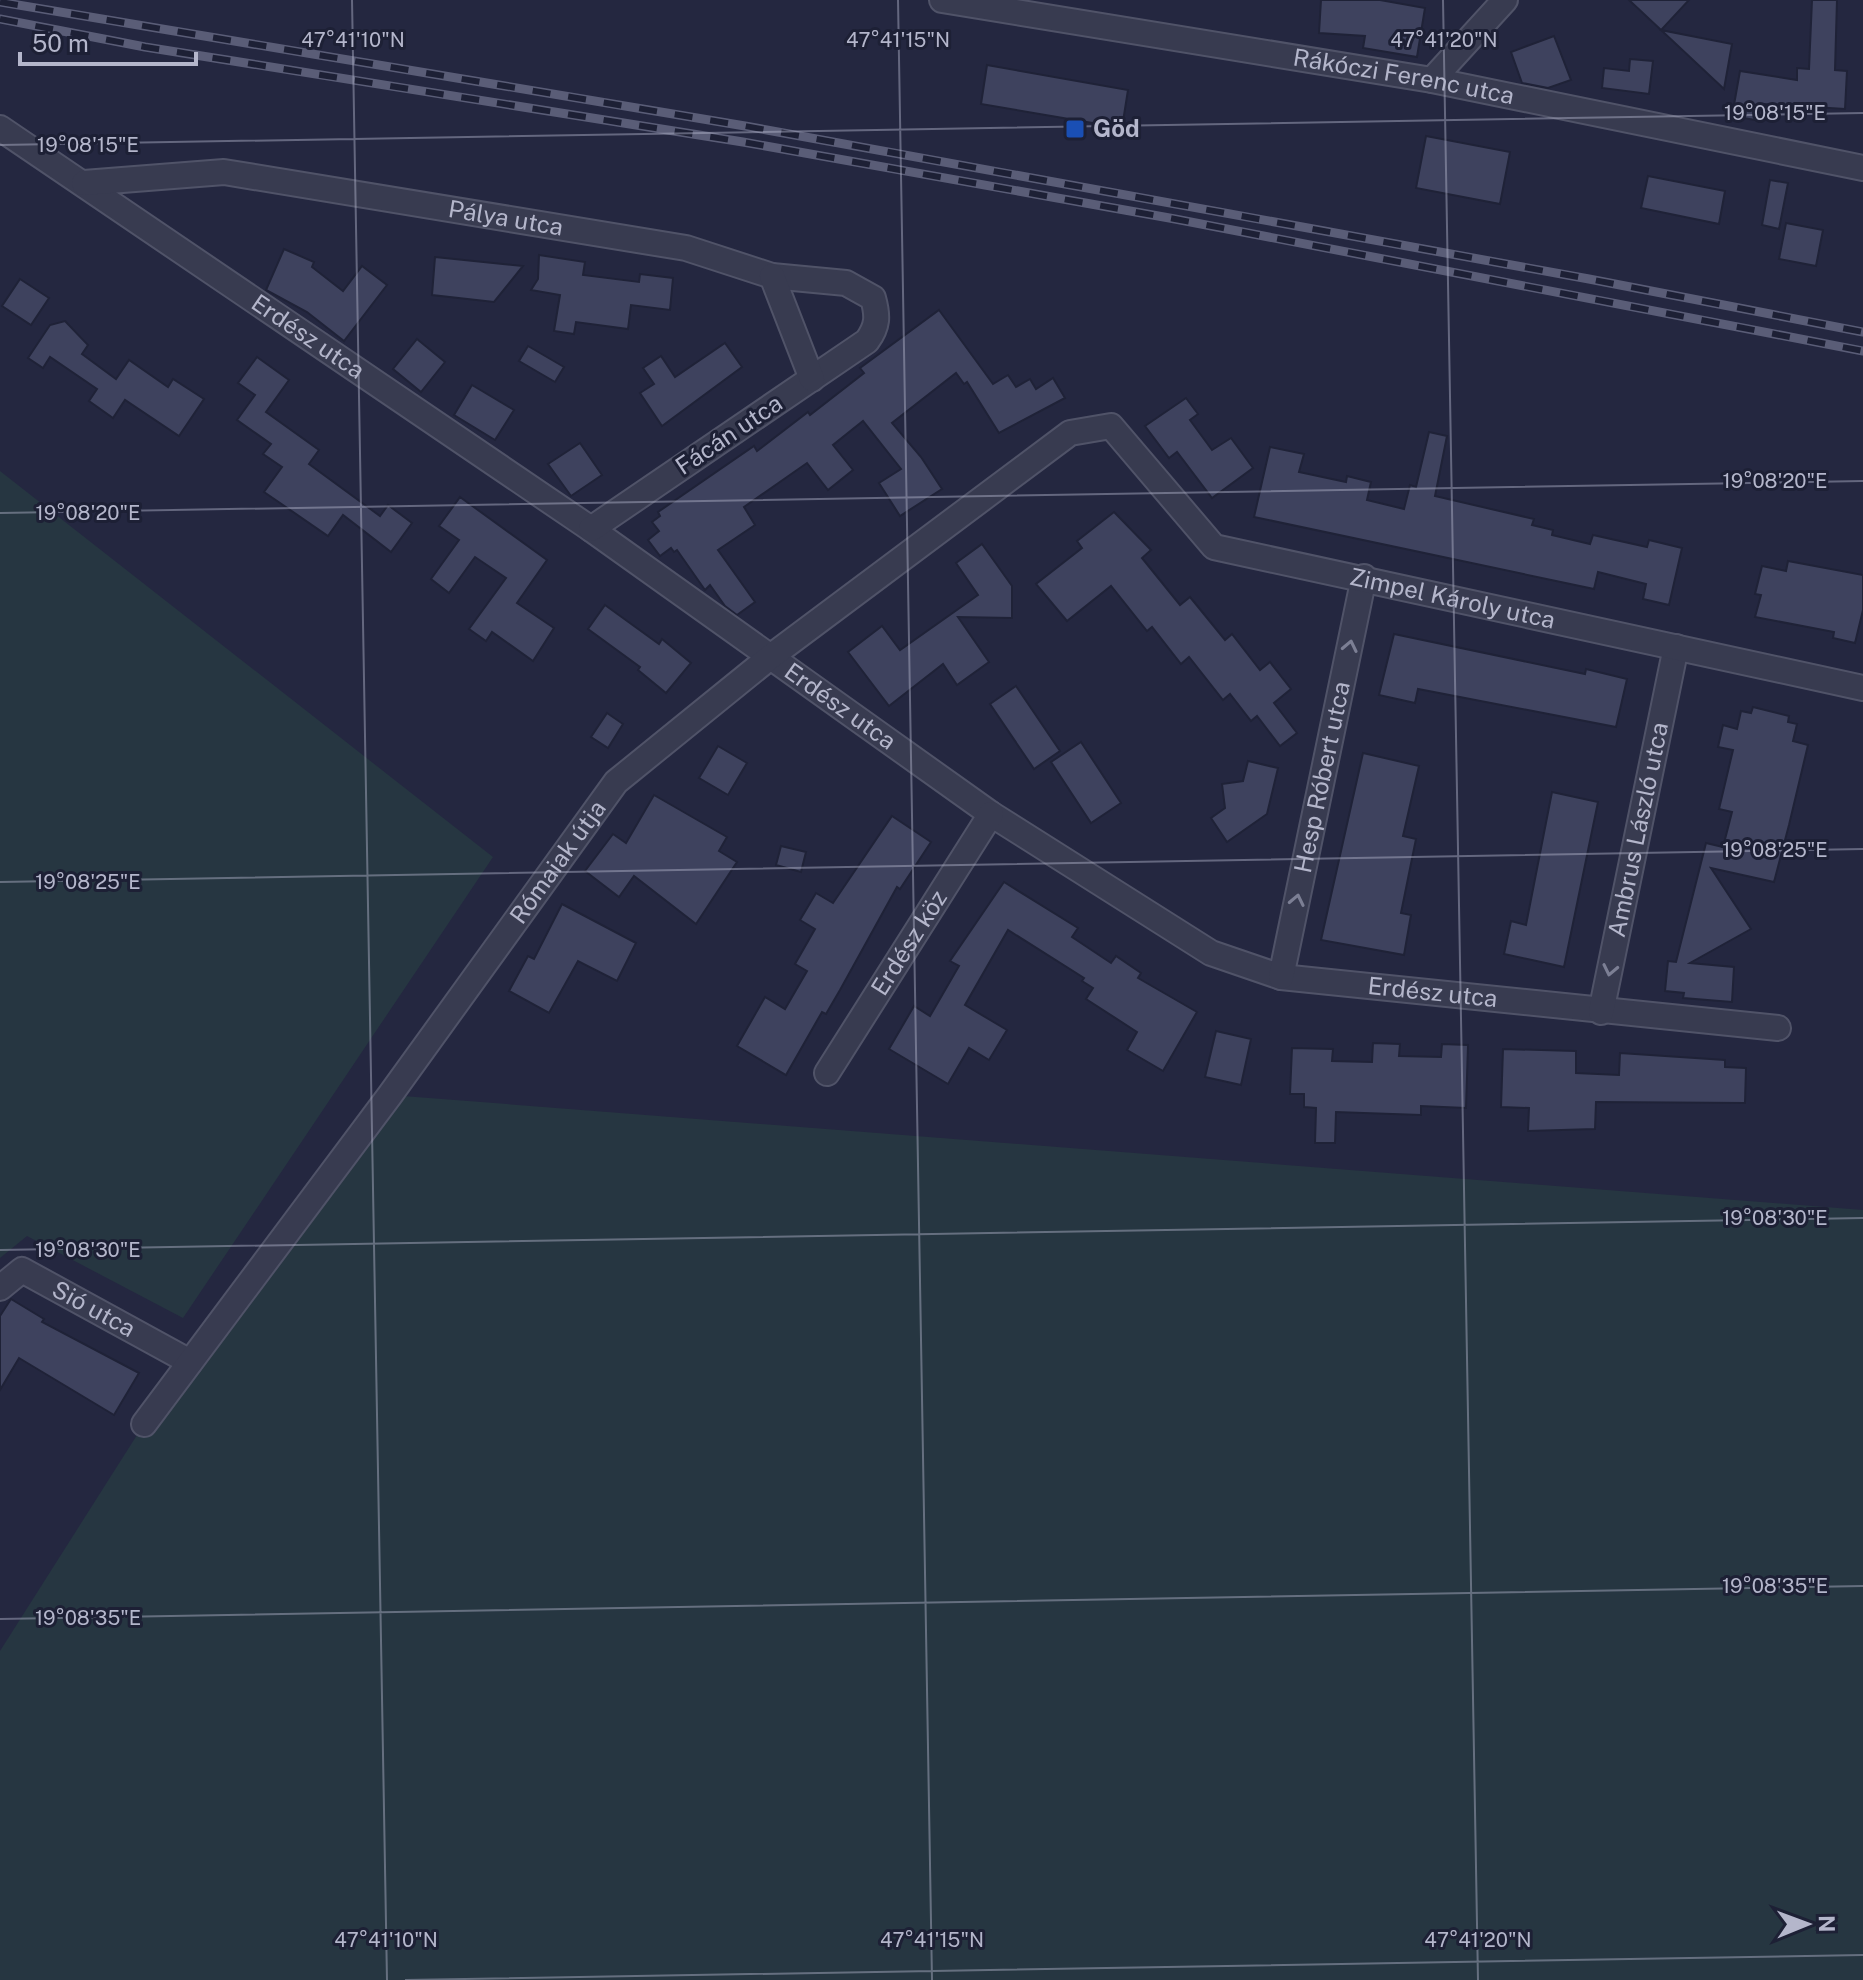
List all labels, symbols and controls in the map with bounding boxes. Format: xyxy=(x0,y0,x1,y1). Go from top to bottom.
scale bar xyxy=(20,16,196,66)
text: 47°41'10"N xyxy=(301,28,405,52)
text: 47°41'15"N xyxy=(846,28,950,52)
text: 47°41'20"N xyxy=(1390,28,1498,52)
text: 50 m xyxy=(32,29,89,57)
street label: Rákóczi Ferenc utca xyxy=(1291,43,1517,109)
text: 19°08'15"E xyxy=(1724,101,1826,125)
place label: Göd xyxy=(1093,114,1140,142)
marker: Göd xyxy=(1064,118,1086,140)
text: 19°08'15"E xyxy=(37,133,139,157)
street label: Pálya utca xyxy=(446,194,565,241)
street label: Erdész utca xyxy=(247,288,370,384)
street label: Fácán utca xyxy=(670,388,787,480)
text: 19°08'20"E xyxy=(1723,469,1828,493)
text: 19°08'20"E xyxy=(36,501,141,525)
street label: Zimpel Károly utca xyxy=(1347,562,1558,634)
one-way arrow xyxy=(1341,639,1358,653)
street label: Erdész utca xyxy=(779,656,902,755)
street label: Hesp Róbert utca xyxy=(1288,679,1355,875)
street label: Ambrus László utca xyxy=(1602,720,1673,940)
street label: Rómaiak útja xyxy=(504,795,611,929)
text: 19°08'25"E xyxy=(1722,838,1828,862)
text: 19°08'25"E xyxy=(35,870,141,894)
street label: Erdész köz xyxy=(865,885,952,1000)
one-way arrow xyxy=(1288,894,1305,907)
one-way arrow xyxy=(1602,963,1619,977)
street label: Erdész utca xyxy=(1367,971,1499,1012)
text: 19°08'30"E xyxy=(1722,1206,1828,1230)
text: 19°08'30"E xyxy=(35,1238,141,1262)
street label: Sió utca xyxy=(48,1274,140,1342)
text: 19°08'35"E xyxy=(1722,1574,1828,1598)
text: 19°08'35"E xyxy=(35,1606,141,1630)
north arrow xyxy=(1767,1884,1847,1964)
text: N xyxy=(1814,1915,1840,1932)
text: 47°41'10"N xyxy=(334,1928,438,1952)
text: 47°41'15"N xyxy=(880,1928,984,1952)
text: 47°41'20"N xyxy=(1424,1928,1532,1952)

